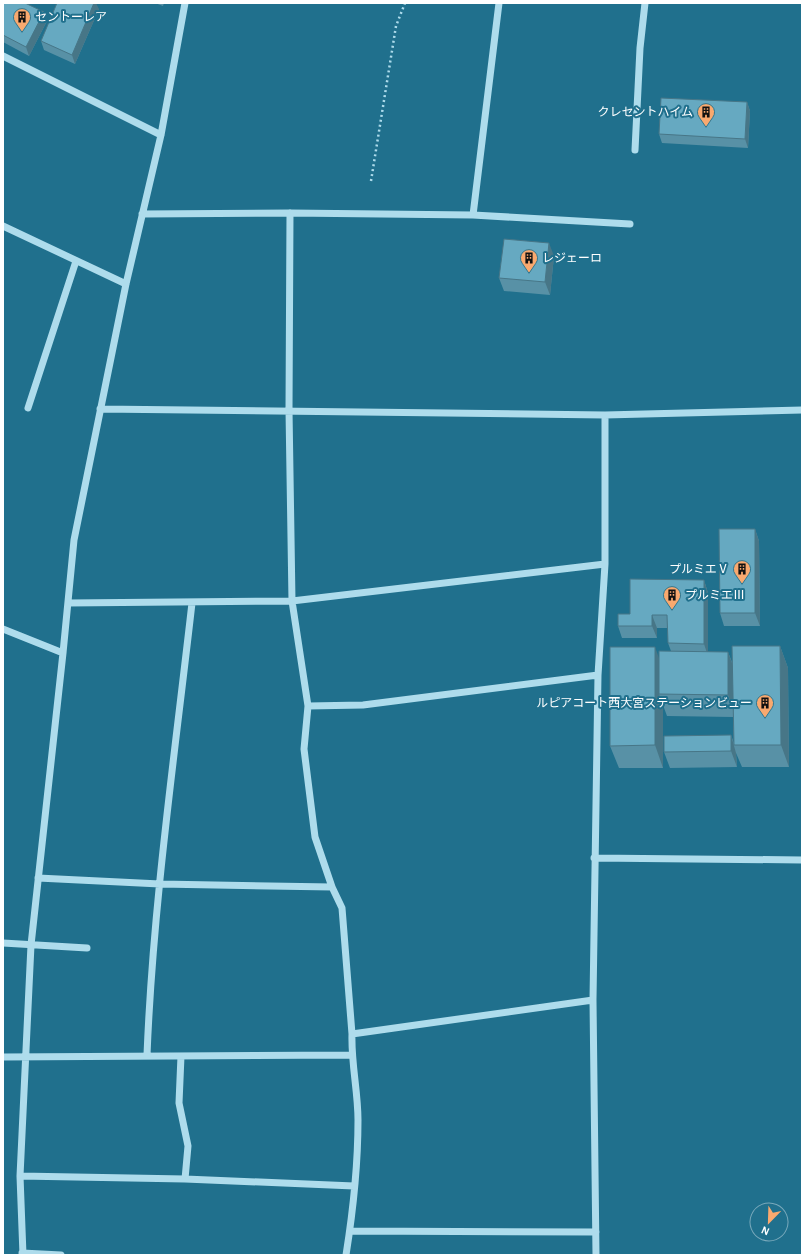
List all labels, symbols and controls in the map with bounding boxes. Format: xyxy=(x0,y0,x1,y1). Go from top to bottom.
building icon: セントーレア xyxy=(12,7,32,32)
place label: セントーレア xyxy=(35,11,107,23)
building icon: クレセントハイム xyxy=(696,102,716,127)
place label: クレセントハイム xyxy=(597,106,693,118)
building icon: レジェーロ xyxy=(519,248,539,273)
place label: レジェーロ xyxy=(542,252,602,264)
building icon: プルミエⅤ xyxy=(732,559,752,584)
place label: プルミエⅤ xyxy=(669,563,729,575)
building icon: プルミエⅢ xyxy=(662,585,682,610)
place label: プルミエⅢ xyxy=(685,589,745,601)
building icon: ルピアコート西大宮ステーションビュー xyxy=(755,693,775,718)
place label: ルピアコート西大宮ステーションビュー xyxy=(536,697,752,709)
north arrow xyxy=(749,1202,789,1242)
text: N xyxy=(760,1224,771,1237)

